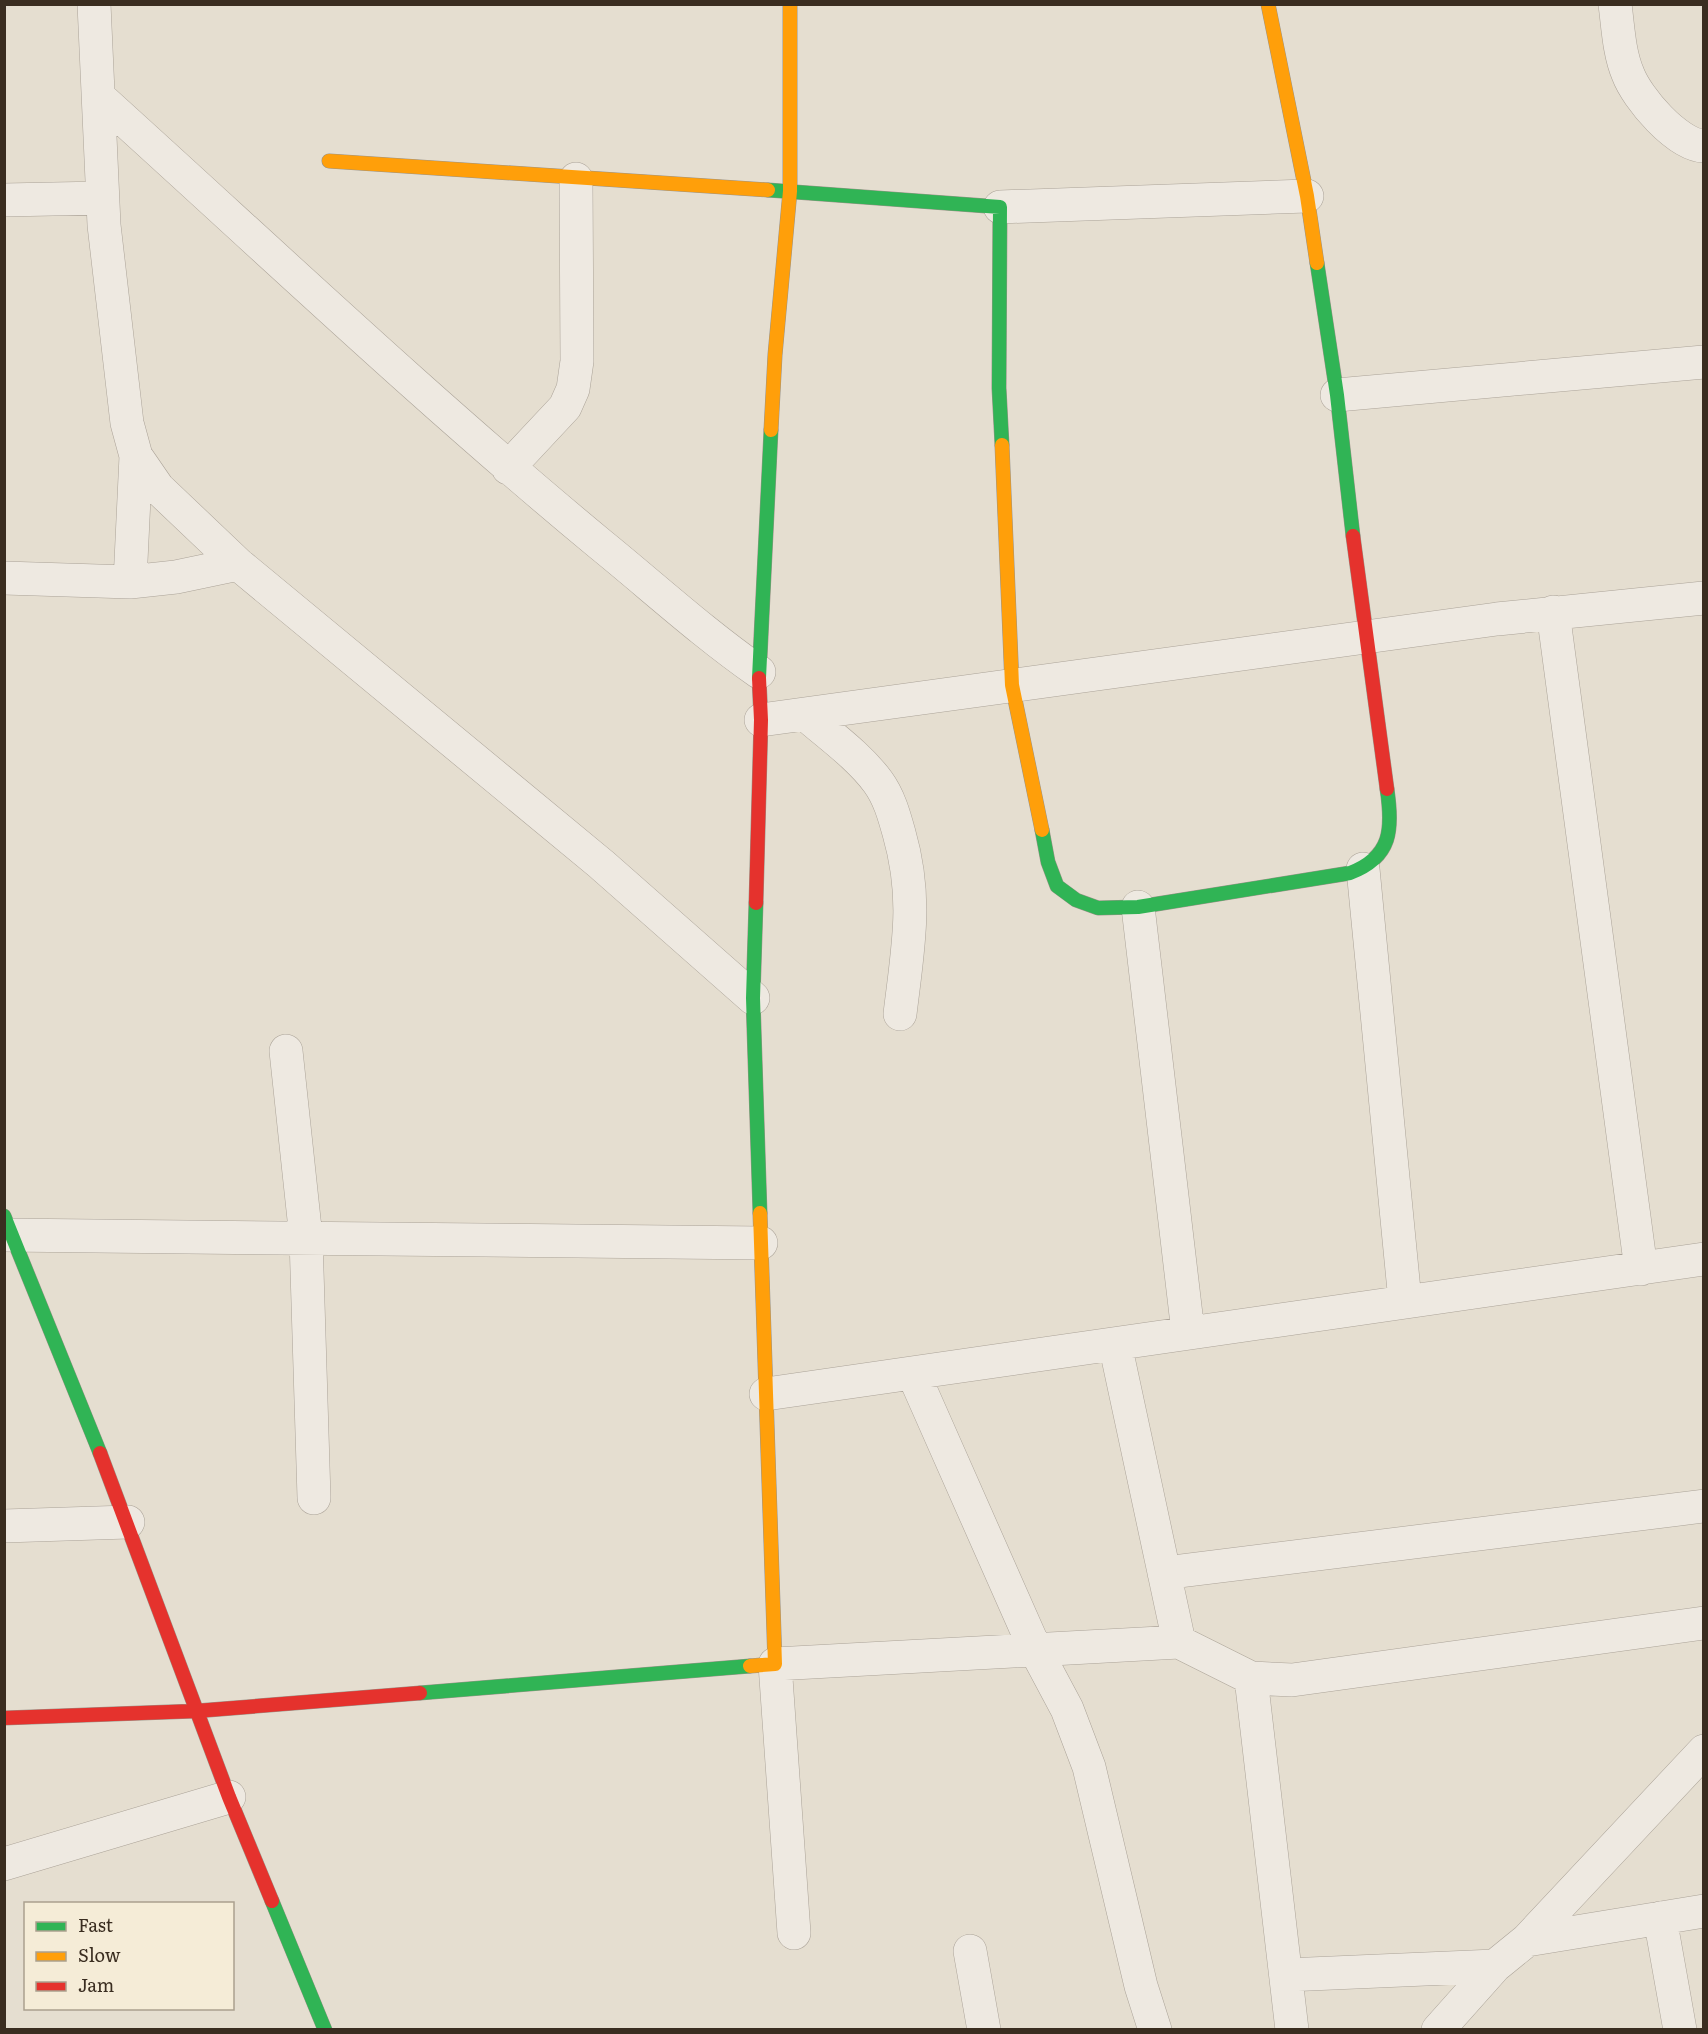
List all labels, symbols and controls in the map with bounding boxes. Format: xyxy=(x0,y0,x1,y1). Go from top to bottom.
legend xyxy=(24,1902,234,2010)
text: Fast xyxy=(78,1911,114,1938)
text: Slow xyxy=(78,1941,121,1968)
text: Jam xyxy=(78,1971,114,1998)

